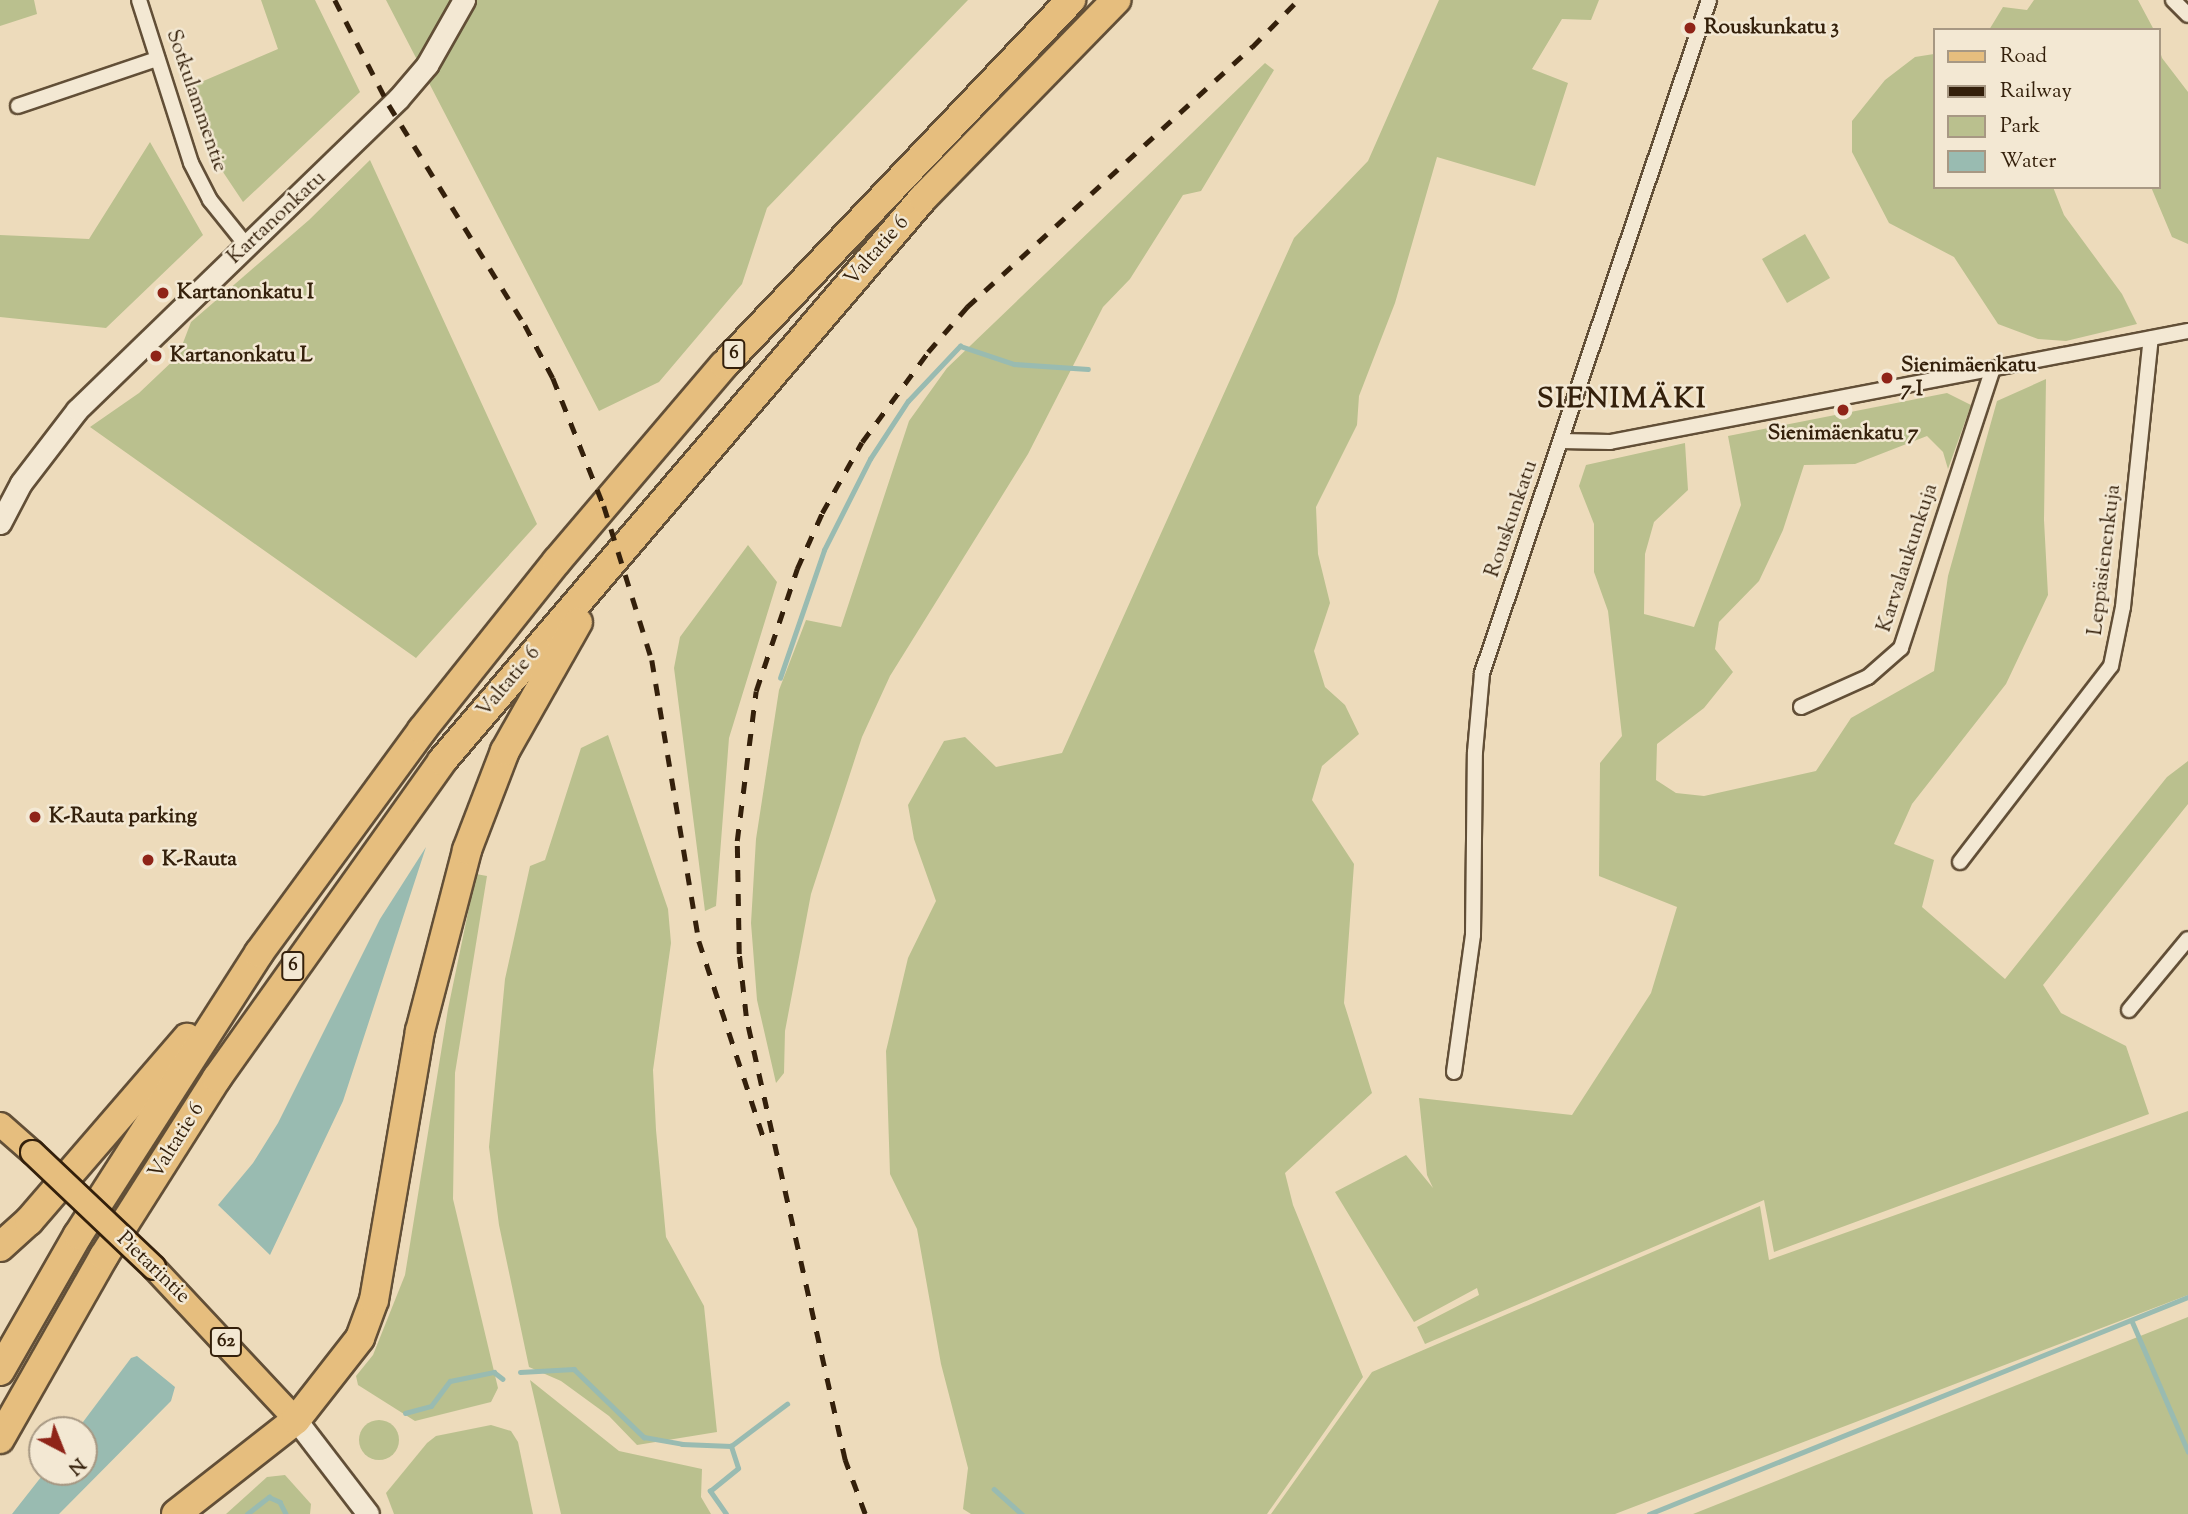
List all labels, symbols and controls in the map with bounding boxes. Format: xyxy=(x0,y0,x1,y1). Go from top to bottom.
place label: Rouskunkatu 3 xyxy=(1704,15,1839,41)
marker: Rouskunkatu 3 xyxy=(1682,20,1698,36)
street label: Sotkulammentie xyxy=(160,26,232,176)
legend xyxy=(1932,28,2160,189)
text: Road xyxy=(2000,42,2047,72)
text: Railway xyxy=(2000,77,2072,107)
text: Park xyxy=(2000,112,2040,142)
text: Water xyxy=(2000,147,2056,177)
street label: Kartanonkatu xyxy=(222,166,332,270)
street label: Valtatie 6 xyxy=(839,210,915,292)
place label: Kartanonkatu I xyxy=(177,280,314,306)
marker: Kartanonkatu I xyxy=(155,285,171,301)
road number: 6 xyxy=(722,338,746,370)
place label: Kartanonkatu L xyxy=(170,343,313,369)
marker: Kartanonkatu L xyxy=(148,348,164,364)
place label: Sienimäenkatu 7 I xyxy=(1901,353,2037,403)
marker: Sienimäenkatu 7 I xyxy=(1879,370,1895,386)
district label: SIENIMÄKI xyxy=(1538,383,1706,417)
marker: Sienimäenkatu 7 xyxy=(1835,402,1851,418)
place label: Sienimäenkatu 7 xyxy=(1768,421,1918,447)
street label: Rouskunkatu xyxy=(1480,457,1544,581)
street label: Karvalaukunkuja xyxy=(1872,481,1944,635)
street label: Leppäsienenkuja xyxy=(2083,483,2127,637)
street label: Valtatie 6 xyxy=(472,641,546,723)
place label: K-Rauta parking xyxy=(49,804,197,830)
marker: K-Rauta parking xyxy=(27,809,43,825)
place label: K-Rauta xyxy=(162,847,237,873)
marker: K-Rauta xyxy=(140,852,156,868)
road number: 6 xyxy=(281,950,305,982)
street label: Valtatie 6 xyxy=(144,1098,210,1184)
street label: Pietarintie xyxy=(111,1227,195,1309)
road number: 62 xyxy=(208,1326,244,1358)
north arrow xyxy=(28,1416,98,1486)
text: N xyxy=(61,1450,91,1481)

